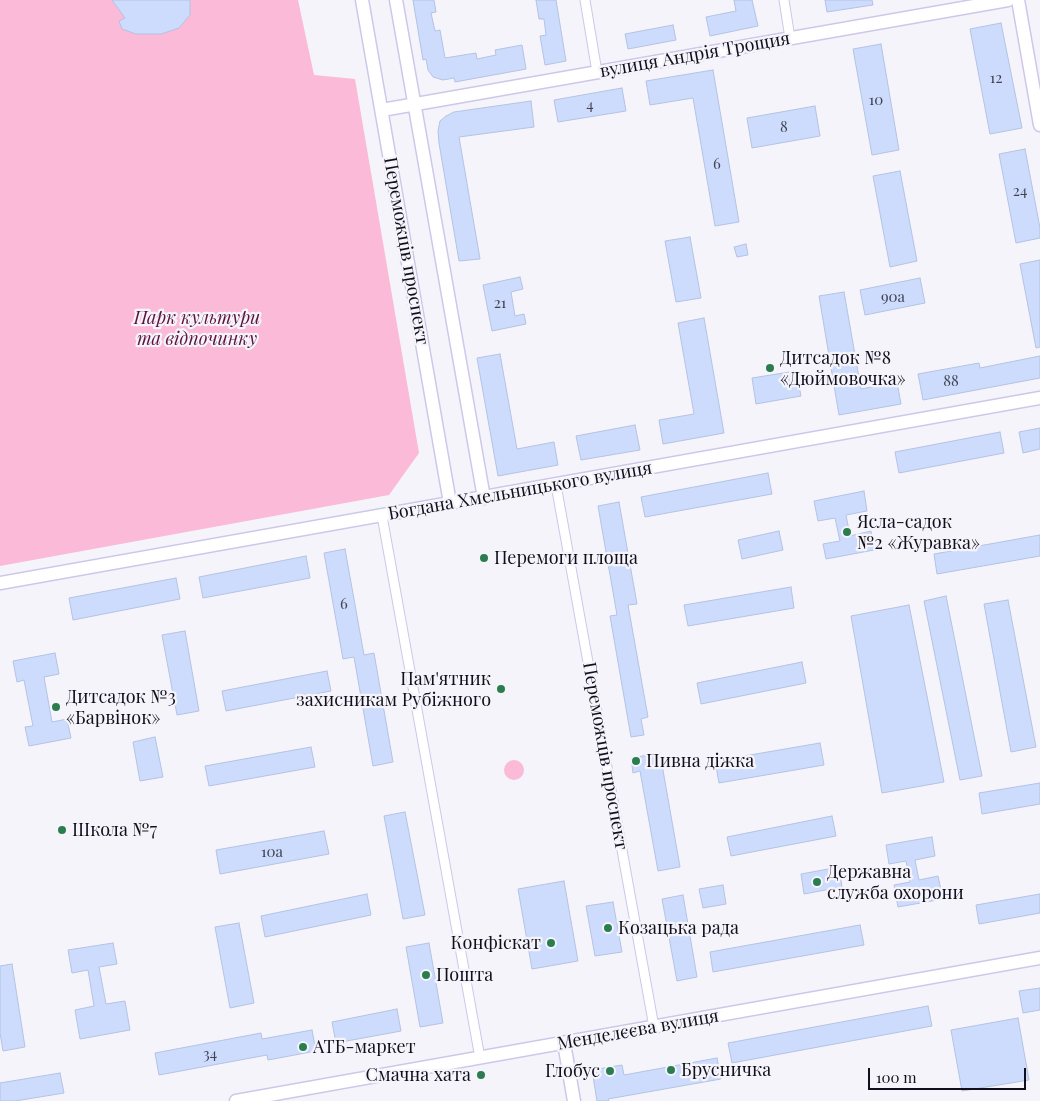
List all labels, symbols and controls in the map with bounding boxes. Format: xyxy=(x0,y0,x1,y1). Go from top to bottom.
street label: вулиця Андрія Трощия xyxy=(598,28,792,82)
house number: 12 xyxy=(990,69,1002,87)
house number: 10 xyxy=(869,91,883,109)
house number: 4 xyxy=(586,96,594,114)
house number: 8 xyxy=(780,118,788,136)
street label: Переможців проспект xyxy=(379,155,433,347)
house number: 6 xyxy=(713,155,721,173)
house number: 24 xyxy=(1013,182,1027,200)
house number: 90а xyxy=(881,288,905,306)
house number: 21 xyxy=(494,294,506,312)
park label: Парк культури та відпочинку xyxy=(134,307,260,350)
place label: Дитсадок №8 «Дюймовочка» xyxy=(780,347,906,389)
marker: Дитсадок №8 «Дюймовочка» xyxy=(764,362,776,374)
house number: 88 xyxy=(943,372,959,390)
street label: Богдана Хмельницького вулиця xyxy=(386,457,654,525)
place label: Ясла-садок №2 «Журавка» xyxy=(857,511,980,554)
marker: Ясла-садок №2 «Журавка» xyxy=(841,526,853,538)
place label: Перемоги площа xyxy=(494,547,638,569)
marker: Перемоги площа xyxy=(478,552,490,564)
house number: 6 xyxy=(340,595,348,613)
street label: Переможців проспект xyxy=(578,660,632,852)
place label: Пам'ятник захисникам Рубіжного xyxy=(296,668,491,711)
marker: Пам'ятник захисникам Рубіжного xyxy=(495,683,507,695)
place label: Дитсадок №3 «Барвінок» xyxy=(66,686,176,729)
marker: Дитсадок №3 «Барвінок» xyxy=(50,701,62,713)
place label: Пивна діжка xyxy=(646,750,754,772)
marker: Пивна діжка xyxy=(630,755,642,767)
place label: Школа №7 xyxy=(72,819,157,841)
marker: Школа №7 xyxy=(56,824,68,836)
house number: 10а xyxy=(261,843,283,861)
place label: Державна служба охорони xyxy=(827,861,964,904)
marker: Державна служба охорони xyxy=(811,876,823,888)
place label: Козацька рада xyxy=(618,917,739,939)
marker: Козацька рада xyxy=(602,922,614,934)
place label: Конфіскат xyxy=(451,932,541,954)
marker: Конфіскат xyxy=(545,937,557,949)
place label: Пошта xyxy=(436,964,493,986)
marker: Пошта xyxy=(420,969,432,981)
street label: Менделєєва вулиця xyxy=(556,1005,720,1055)
place label: АТБ-маркет xyxy=(313,1036,416,1058)
marker: АТБ-маркет xyxy=(297,1041,309,1053)
house number: 34 xyxy=(203,1045,217,1063)
scale bar xyxy=(870,1058,1028,1090)
place label: Брусничка xyxy=(681,1059,771,1081)
place label: Глобус xyxy=(545,1060,600,1082)
place label: Смачна хата xyxy=(366,1064,471,1086)
marker: Брусничка xyxy=(665,1064,677,1076)
marker: Глобус xyxy=(604,1065,616,1077)
text: 100 m xyxy=(876,1067,917,1087)
marker: Смачна хата xyxy=(475,1069,487,1081)

